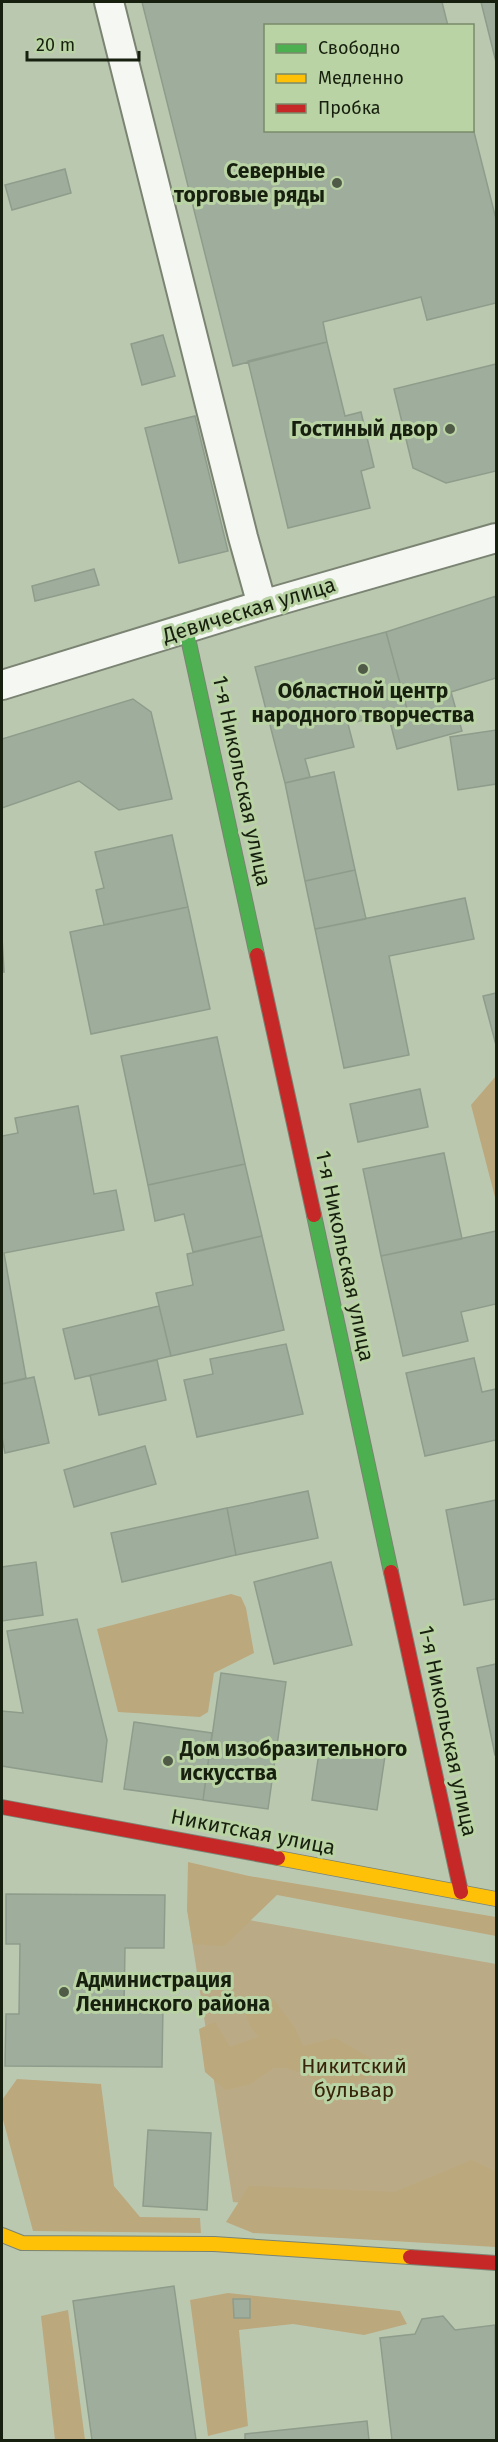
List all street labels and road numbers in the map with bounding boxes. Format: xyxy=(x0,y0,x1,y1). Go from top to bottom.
street label: Девическая улица xyxy=(158,571,339,649)
street label: 1-я Никольская улица xyxy=(207,673,277,889)
street label: 1-я Никольская улица xyxy=(310,1148,380,1364)
street label: 1-я Никольская улица xyxy=(413,1623,483,1839)
street label: Никитская улица xyxy=(169,1803,337,1861)

